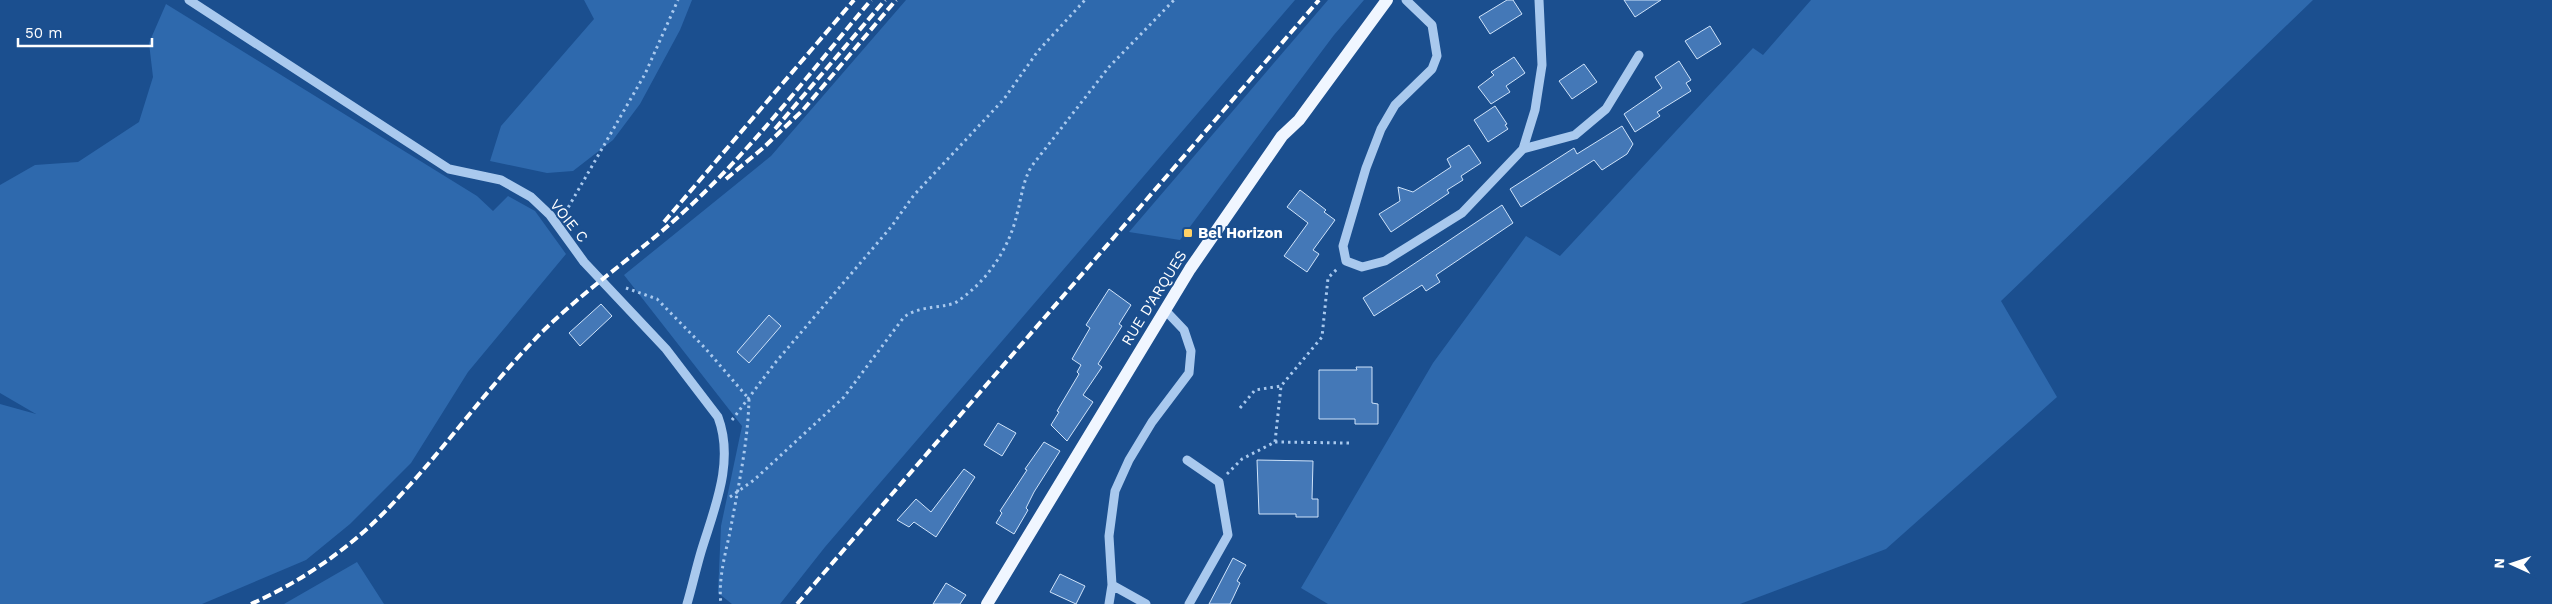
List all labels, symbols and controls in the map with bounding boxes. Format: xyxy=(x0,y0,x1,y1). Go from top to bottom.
scale bar xyxy=(18,15,151,47)
text: 50 m xyxy=(25,24,62,42)
street label: VOIE C xyxy=(546,196,592,246)
place label: Bel Horizon xyxy=(1198,224,1283,242)
marker: Bel Horizon xyxy=(1182,227,1194,239)
street label: RUE D'ARQUES xyxy=(1118,247,1190,349)
north arrow xyxy=(2487,539,2537,589)
text: N xyxy=(2491,558,2507,569)

